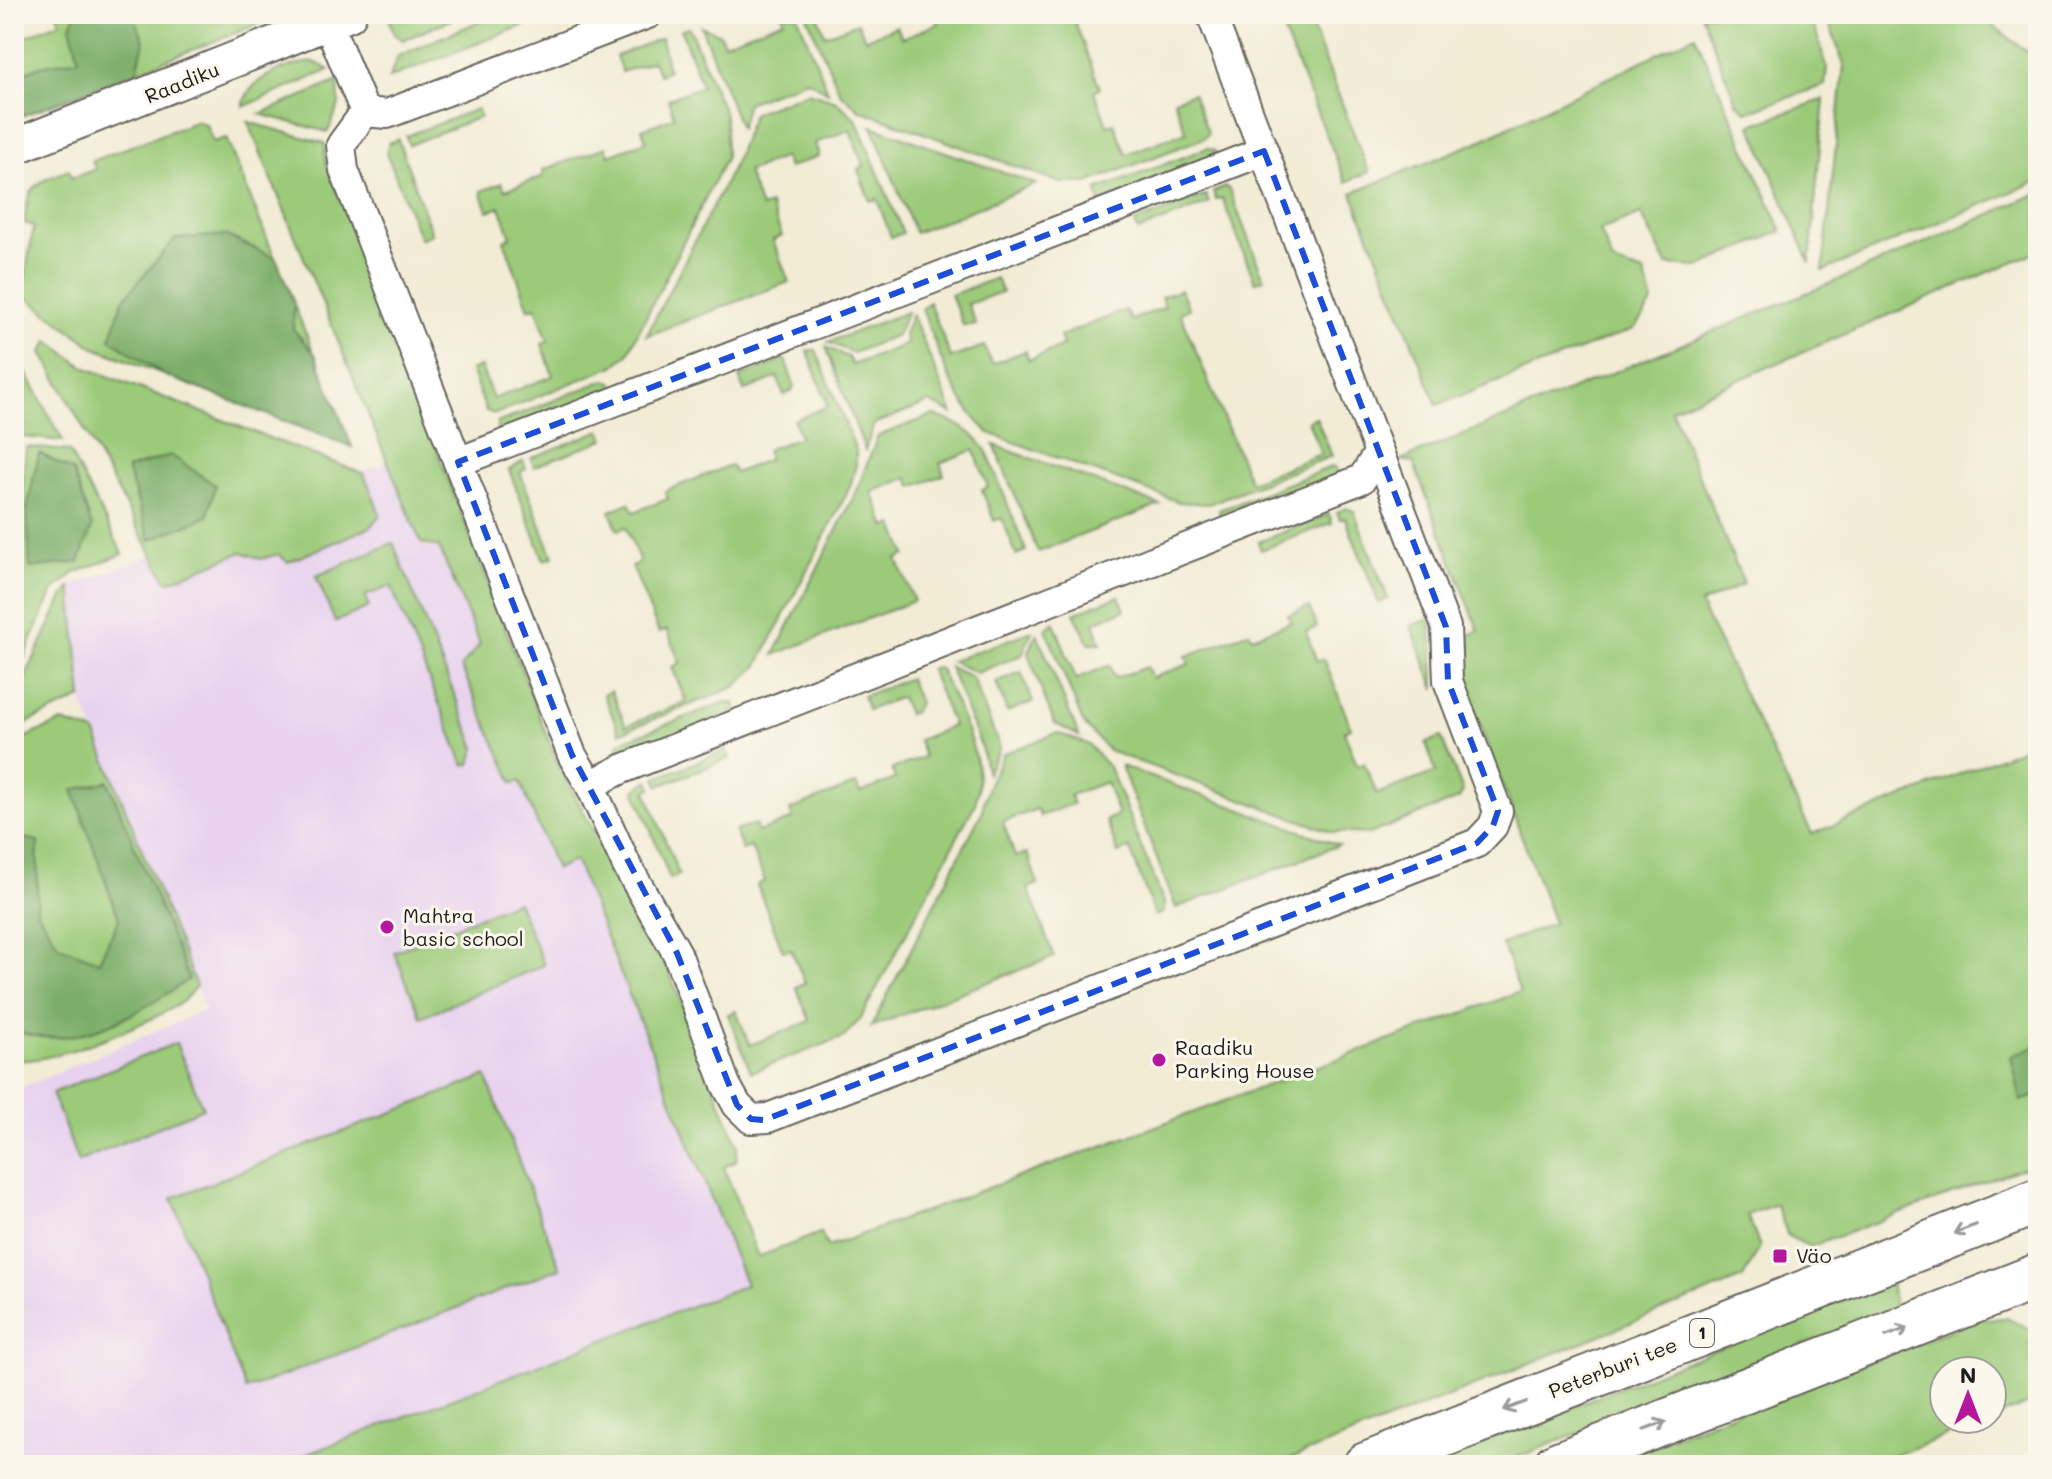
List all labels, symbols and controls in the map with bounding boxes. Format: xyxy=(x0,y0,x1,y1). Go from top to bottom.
street label: Raadiku xyxy=(141,55,223,109)
place label: Mahtra basic school xyxy=(403,902,524,951)
marker: Mahtra basic school xyxy=(378,918,396,936)
place label: Raadiku Parking House xyxy=(1175,1034,1315,1083)
marker: Raadiku Parking House xyxy=(1150,1051,1168,1069)
one-way arrow xyxy=(1953,1223,1978,1237)
place label: Väo xyxy=(1796,1242,1832,1268)
marker: Väo xyxy=(1771,1247,1789,1265)
road number: 1 xyxy=(1690,1319,1714,1347)
one-way arrow xyxy=(1884,1324,1909,1338)
street label: Peterburi tee xyxy=(1545,1331,1681,1404)
north arrow xyxy=(1928,1355,2008,1435)
text: N xyxy=(1960,1360,1976,1389)
one-way arrow xyxy=(1503,1400,1528,1414)
one-way arrow xyxy=(1642,1418,1667,1432)

